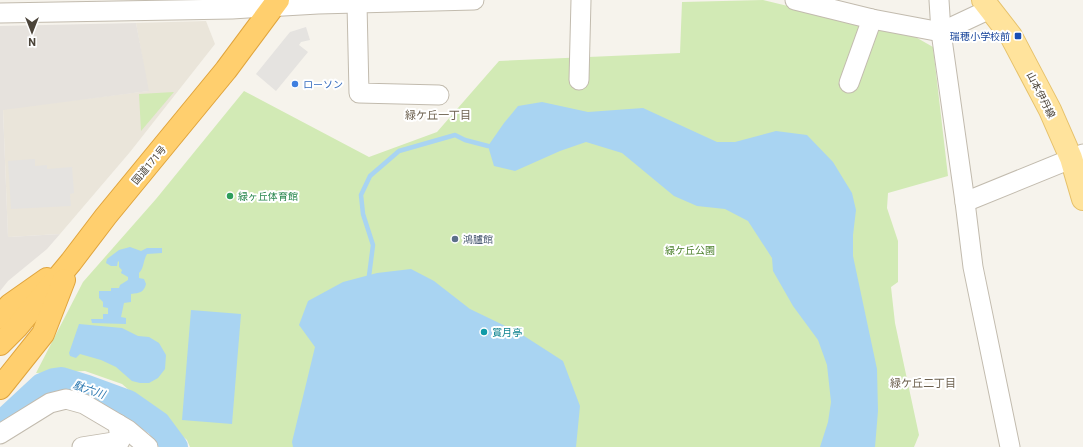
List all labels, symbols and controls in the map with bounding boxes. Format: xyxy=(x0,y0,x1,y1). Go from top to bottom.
north arrow xyxy=(12,12,52,52)
place label: 瑞穂小学校前 xyxy=(950,31,1010,42)
marker: 瑞穂小学校前 xyxy=(1013,31,1023,41)
text: N xyxy=(28,35,36,48)
street label: 山本伊丹線 xyxy=(1025,70,1057,120)
marker: ローソン xyxy=(290,79,300,89)
place label: ローソン xyxy=(303,79,343,90)
district label: 緑ケ丘一丁目 xyxy=(405,109,471,122)
street label: 国道171号 xyxy=(130,144,168,186)
marker: 緑ヶ丘体育館 xyxy=(225,191,235,201)
place label: 緑ヶ丘体育館 xyxy=(238,191,298,202)
marker: 鴻臚館 xyxy=(450,234,460,244)
place label: 鴻臚館 xyxy=(463,234,493,245)
park label: 緑ケ丘公園 xyxy=(665,245,715,256)
marker: 賞月亭 xyxy=(479,327,489,337)
place label: 賞月亭 xyxy=(492,327,522,338)
district label: 緑ケ丘二丁目 xyxy=(890,377,956,390)
water label: 駄六川 xyxy=(71,378,108,402)

